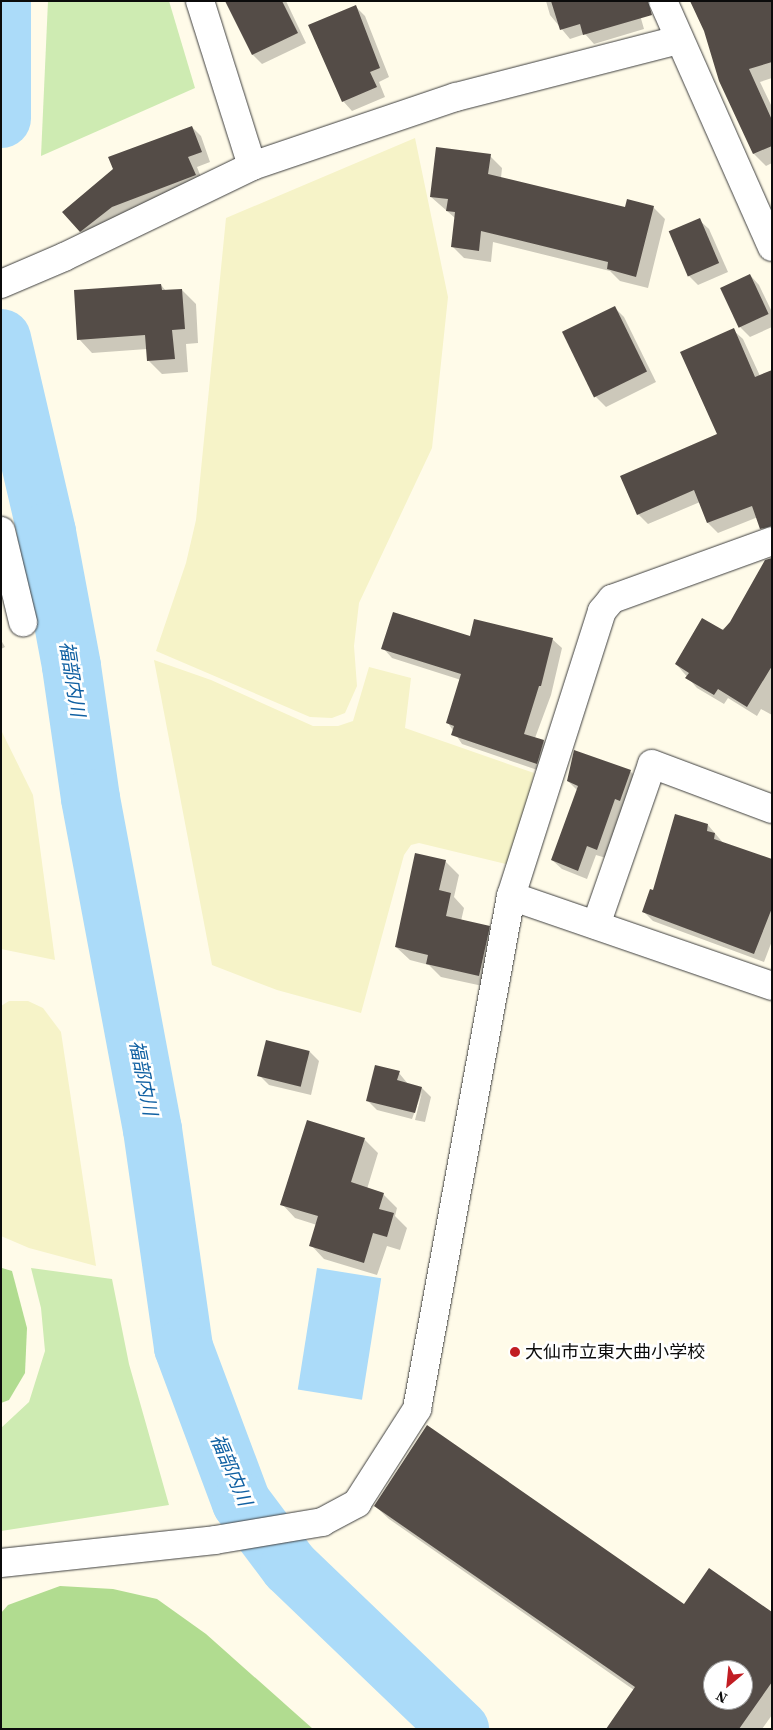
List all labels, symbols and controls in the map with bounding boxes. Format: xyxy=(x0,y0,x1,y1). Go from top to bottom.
water label: 福部内川 xyxy=(55,640,89,718)
water label: 福部内川 xyxy=(125,1039,161,1117)
place label: 大仙市立東大曲小学校 xyxy=(525,1341,705,1363)
marker: 大仙市立東大曲小学校 xyxy=(509,1346,521,1358)
water label: 福部内川 xyxy=(206,1431,256,1509)
north arrow xyxy=(703,1660,753,1710)
text: N xyxy=(712,1686,731,1709)

